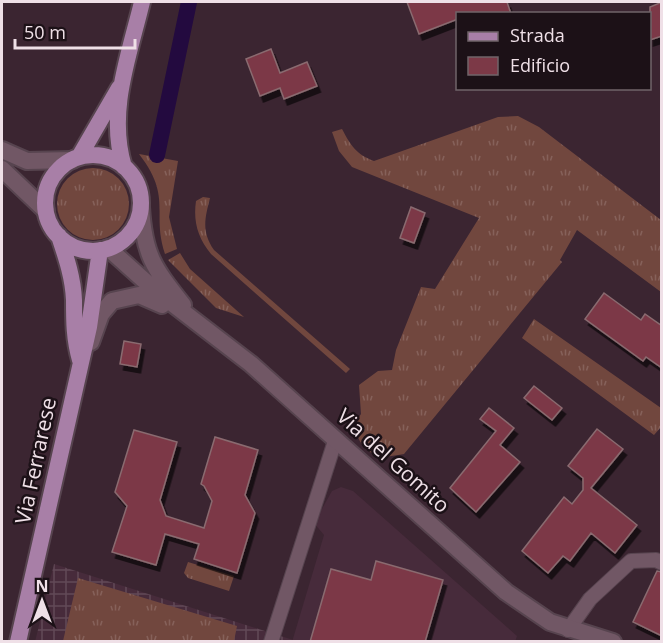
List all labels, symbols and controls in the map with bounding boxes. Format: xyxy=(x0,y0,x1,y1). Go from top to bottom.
scale bar xyxy=(15,12,135,50)
legend xyxy=(456,12,651,90)
text: 50 m xyxy=(24,20,66,44)
text: Strada xyxy=(510,23,565,47)
text: Edificio xyxy=(510,53,570,77)
street label: Via Ferrarese xyxy=(8,395,62,527)
street label: Via del Gomito xyxy=(331,402,456,519)
north arrow xyxy=(12,571,72,631)
text: N xyxy=(35,575,49,597)

